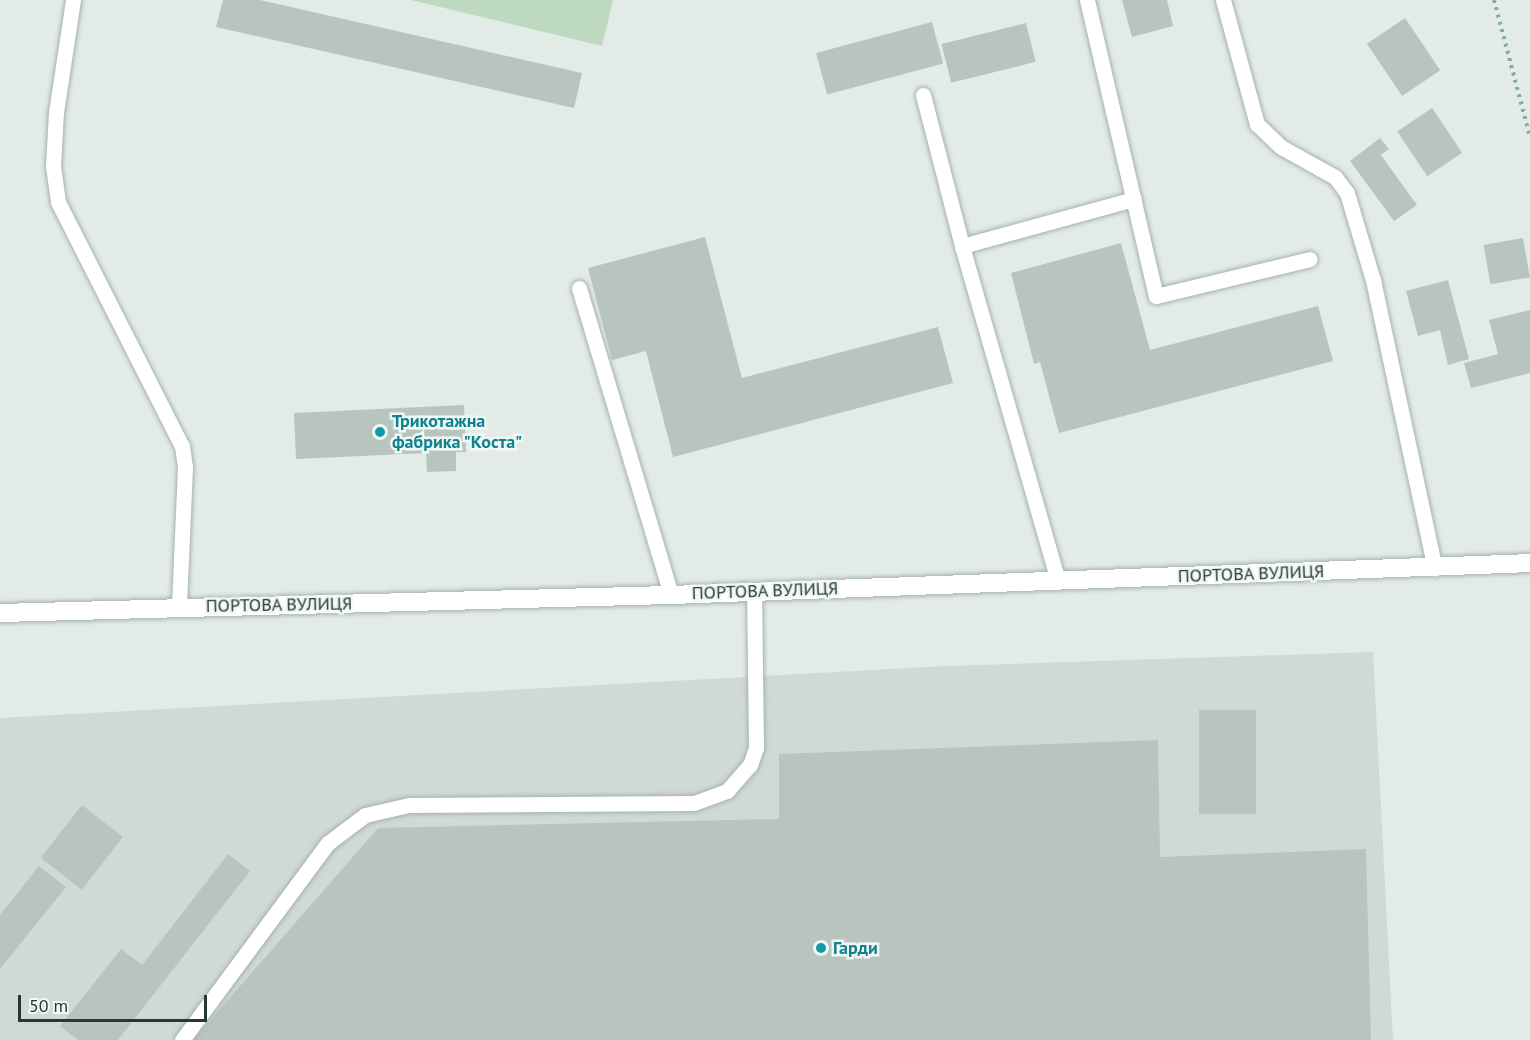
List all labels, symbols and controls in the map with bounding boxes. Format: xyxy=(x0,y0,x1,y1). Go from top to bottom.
place label: Трикотажна фабрика "Коста" xyxy=(392,411,524,454)
marker: Трикотажна фабрика "Коста" xyxy=(373,425,387,439)
street label: ПОРТОВА ВУЛИЦЯ xyxy=(1177,561,1325,587)
street label: ПОРТОВА ВУЛИЦЯ xyxy=(691,578,839,604)
street label: ПОРТОВА ВУЛИЦЯ xyxy=(205,593,353,617)
place label: Гарди xyxy=(833,937,878,959)
marker: Гарди xyxy=(814,941,828,955)
scale bar xyxy=(21,983,210,1021)
text: 50 m xyxy=(29,994,68,1017)

